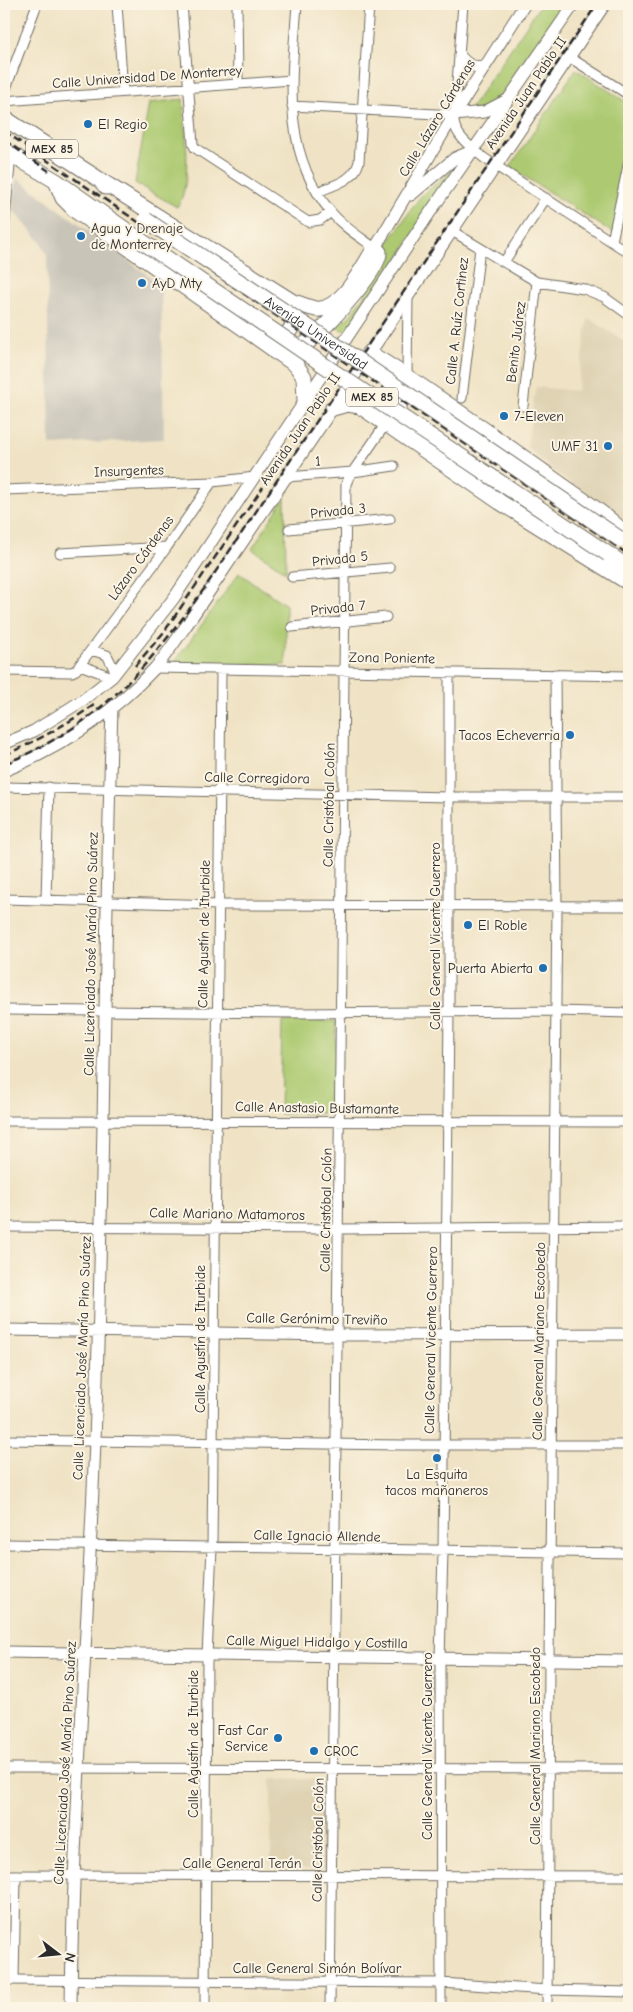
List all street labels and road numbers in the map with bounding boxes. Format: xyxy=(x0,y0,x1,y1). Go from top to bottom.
street label: Avenida Juan Pablo II xyxy=(482,33,570,153)
street label: Calle Lázaro Cárdenas xyxy=(395,56,479,180)
street label: Calle Universidad De Monterrey xyxy=(52,62,243,92)
road number: MEX 85 xyxy=(26,140,78,158)
street label: Calle A. Ruíz Cortinez xyxy=(442,257,472,385)
street label: Avenida Universidad xyxy=(261,292,371,373)
street label: Benito Juárez xyxy=(503,301,529,383)
street label: Avenida Juan Pablo II xyxy=(256,369,344,489)
road number: MEX 85 xyxy=(346,388,398,407)
street label: 1 xyxy=(315,452,321,470)
street label: Insurgentes xyxy=(94,461,164,481)
street label: Privada 3 xyxy=(309,500,367,522)
street label: Lázaro Cárdenas xyxy=(105,512,178,604)
street label: Privada 5 xyxy=(311,548,369,570)
street label: Privada 7 xyxy=(310,597,367,619)
street label: Zona Poniente xyxy=(349,649,435,667)
street label: Calle Cristóbal Colón xyxy=(319,743,339,867)
street label: Calle Corregidora xyxy=(204,769,310,787)
street label: Calle Licenciado José María Pino Suárez xyxy=(80,832,102,1076)
street label: Calle General Vicente Guerrero xyxy=(427,842,444,1030)
street label: Calle Agustín de Iturbide xyxy=(194,860,214,1008)
street label: Calle Anastasio Bustamante xyxy=(235,1098,399,1118)
street label: Calle Cristóbal Colón xyxy=(316,1148,336,1272)
street label: Calle Mariano Matamoros xyxy=(149,1204,305,1224)
street label: Calle Licenciado José María Pino Suárez xyxy=(69,1236,95,1480)
street label: Calle General Mariano Escobedo xyxy=(529,1242,549,1440)
street label: Calle General Vicente Guerrero xyxy=(421,1246,441,1434)
street label: Calle Agustín de Iturbide xyxy=(192,1265,209,1413)
street label: Calle Gerónimo Treviño xyxy=(246,1309,388,1329)
street label: Calle Ignacio Allende xyxy=(253,1526,381,1546)
street label: Calle Miguel Hidalgo y Costilla xyxy=(226,1632,408,1652)
street label: Calle Licenciado José María Pino Suárez xyxy=(50,1641,80,1885)
street label: Calle General Mariano Escobedo xyxy=(527,1647,544,1845)
street label: Calle General Vicente Guerrero xyxy=(419,1652,436,1840)
street label: Calle Agustín de Iturbide xyxy=(185,1670,202,1818)
street label: Calle Cristóbal Colón xyxy=(308,1778,328,1902)
street label: Calle General Terán xyxy=(183,1855,302,1872)
street label: Calle General Simón Bolívar xyxy=(233,1960,402,1977)

